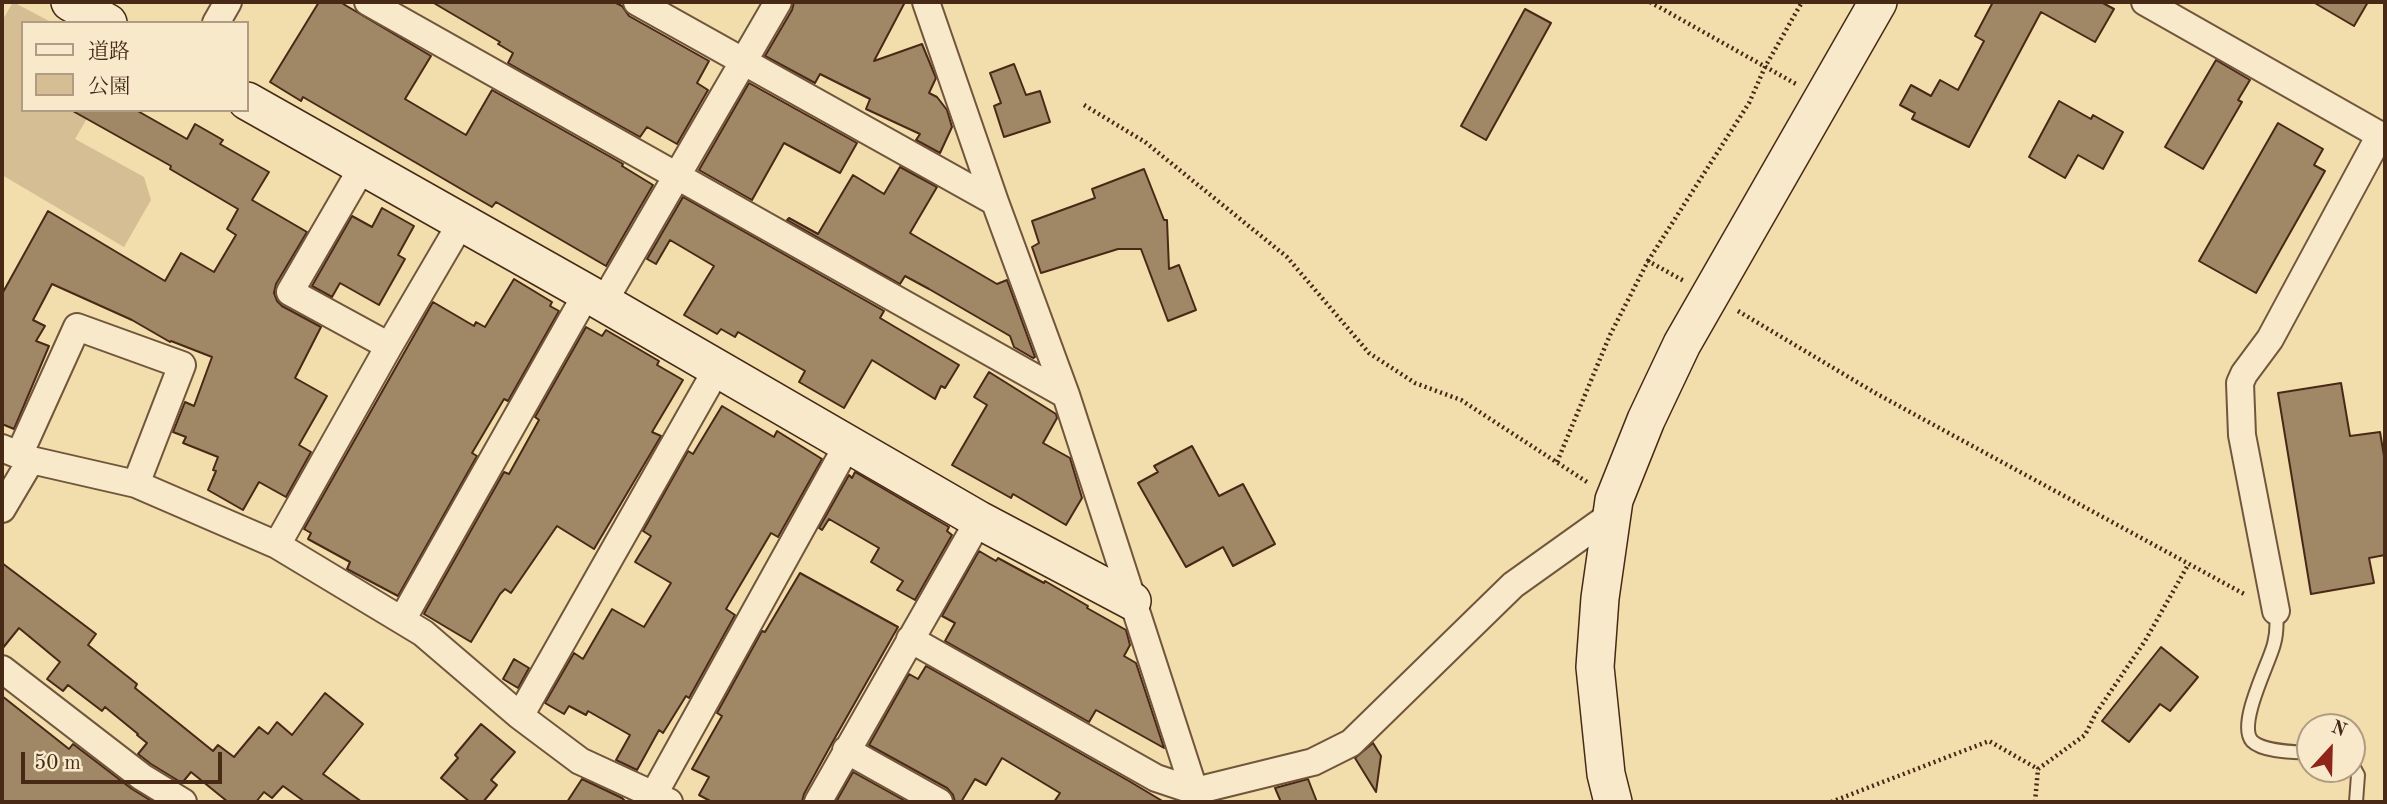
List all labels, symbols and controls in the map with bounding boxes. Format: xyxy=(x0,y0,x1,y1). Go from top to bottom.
legend xyxy=(21,21,248,112)
text: 道路 xyxy=(88,42,130,63)
text: 公園 xyxy=(88,77,130,98)
north arrow xyxy=(2296,713,2366,783)
text: N xyxy=(2328,718,2349,741)
scale bar xyxy=(24,738,226,782)
text: 50 m xyxy=(34,753,81,774)

